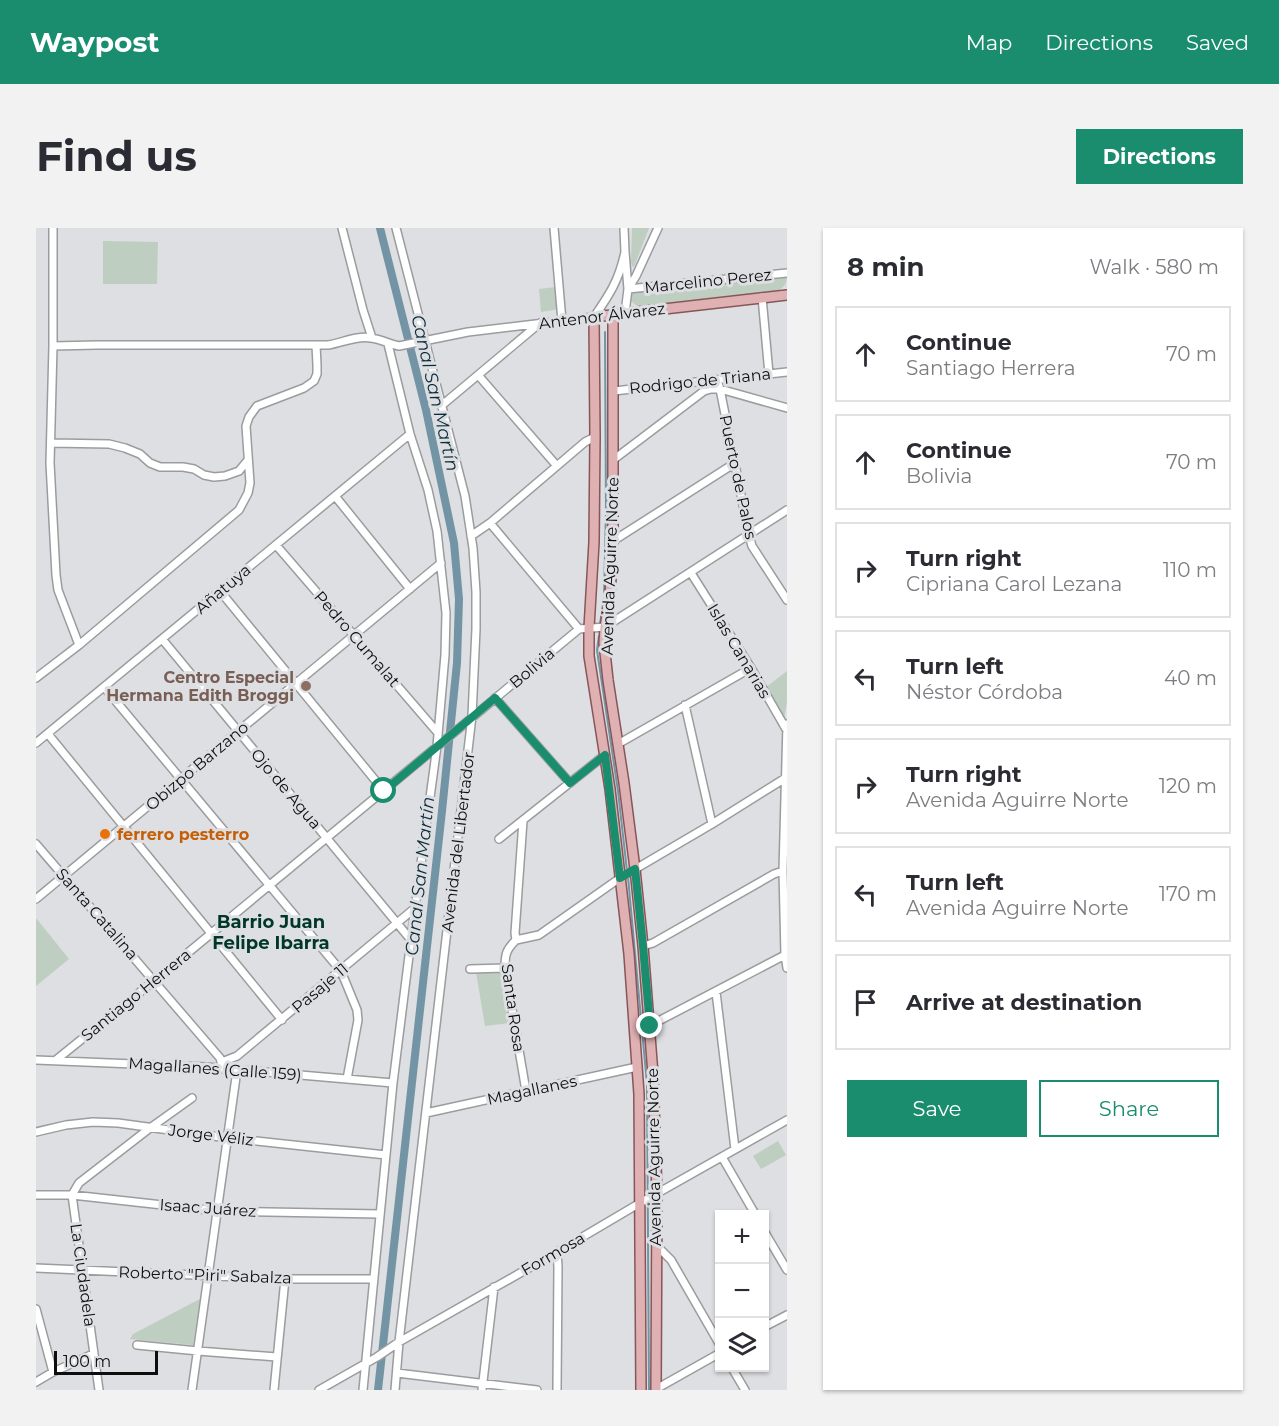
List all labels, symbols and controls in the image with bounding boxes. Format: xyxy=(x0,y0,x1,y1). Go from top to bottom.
text: Waypost xyxy=(30,25,160,59)
text: Map xyxy=(966,30,1012,55)
text: Directions xyxy=(1045,30,1153,55)
text: Saved xyxy=(1186,30,1249,55)
button: Directions xyxy=(1076,129,1243,184)
text: Find us xyxy=(36,130,197,182)
text: 8 min xyxy=(847,251,925,283)
text: Walk · 580 m xyxy=(1089,255,1219,279)
street label: Marcelino Perez xyxy=(643,265,773,297)
street label: Antenor Álvarez xyxy=(538,299,666,333)
water label: Canal San Martín xyxy=(406,313,464,473)
text: Continue xyxy=(906,329,1012,356)
icon: ahead xyxy=(849,338,882,371)
text: 70 m xyxy=(1166,342,1217,366)
text: Santiago Herrera xyxy=(906,356,1075,380)
street label: Rodrigo de Triana xyxy=(628,364,772,398)
street label: Puerto de Palos xyxy=(716,413,760,541)
text: Continue xyxy=(906,437,1012,464)
icon: ahead xyxy=(849,446,882,479)
text: 70 m xyxy=(1166,450,1217,474)
text: Bolivia xyxy=(906,464,972,488)
street label: Avenida Aguirre Norte xyxy=(597,477,623,655)
text: Turn right xyxy=(906,545,1021,572)
icon: right xyxy=(849,554,882,587)
text: 110 m xyxy=(1163,558,1217,582)
street label: Añatuya xyxy=(191,560,255,618)
text: Cipriana Carol Lezana xyxy=(906,572,1122,596)
street label: Pedro Cumalat xyxy=(310,587,404,691)
street label: Islas Canarias xyxy=(703,600,775,702)
street label: Bolivia xyxy=(506,644,558,692)
text: Turn left xyxy=(906,653,1004,680)
icon: left xyxy=(849,662,882,695)
text: 40 m xyxy=(1164,666,1217,690)
place label: Centro Especial Hermana Edith Broggi xyxy=(106,668,294,705)
marker: Centro Especial Hermana Edith Broggi xyxy=(299,679,313,693)
text: Néstor Córdoba xyxy=(906,680,1063,704)
street label: Obizpo Barzano xyxy=(142,718,252,814)
street label: Ojo de Agua xyxy=(247,745,325,833)
street label: Avenida del Libertador xyxy=(438,751,478,933)
text: Turn right xyxy=(906,761,1021,788)
icon: right xyxy=(849,770,882,803)
text: 120 m xyxy=(1159,774,1217,798)
route start xyxy=(370,777,396,803)
text: Avenida Aguirre Norte xyxy=(906,788,1129,812)
water label: Canal San Martín xyxy=(401,795,439,957)
place label: ferrero pesterro xyxy=(117,825,249,844)
marker: ferrero pesterro xyxy=(98,827,112,841)
street label: Santa Catalina xyxy=(52,864,142,964)
text: Turn left xyxy=(906,869,1004,896)
icon: left xyxy=(849,878,882,911)
text: 170 m xyxy=(1159,882,1217,906)
text: Avenida Aguirre Norte xyxy=(906,896,1129,920)
district label: Barrio Juan Felipe Ibarra xyxy=(212,911,330,954)
street label: Santiago Herrera xyxy=(77,945,195,1045)
street label: Pasaje 11 xyxy=(288,959,352,1017)
street label: Santa Rosa xyxy=(497,963,529,1053)
icon: arrive xyxy=(849,986,882,1019)
text: Arrive at destination xyxy=(906,989,1142,1016)
route end xyxy=(636,1012,662,1038)
street label: Magallanes (Calle 159) xyxy=(128,1053,302,1085)
street label: Avenida Aguirre Norte xyxy=(643,1068,665,1246)
street label: Magallanes xyxy=(485,1071,579,1109)
button: Save xyxy=(847,1080,1027,1137)
button: Share xyxy=(1039,1080,1219,1137)
street label: Jorge Véliz xyxy=(166,1120,255,1150)
street label: Isaac Juárez xyxy=(159,1195,257,1221)
map controls xyxy=(715,1210,769,1372)
button: + xyxy=(715,1210,769,1264)
street label: La Ciudadela xyxy=(66,1222,100,1328)
street label: Formosa xyxy=(518,1228,588,1280)
street label: Roberto "Piri" Sabalza xyxy=(118,1262,292,1288)
button: − xyxy=(715,1264,769,1318)
button: layers xyxy=(715,1318,769,1372)
scale bar xyxy=(54,1348,158,1376)
text: 100 m xyxy=(63,1352,111,1371)

